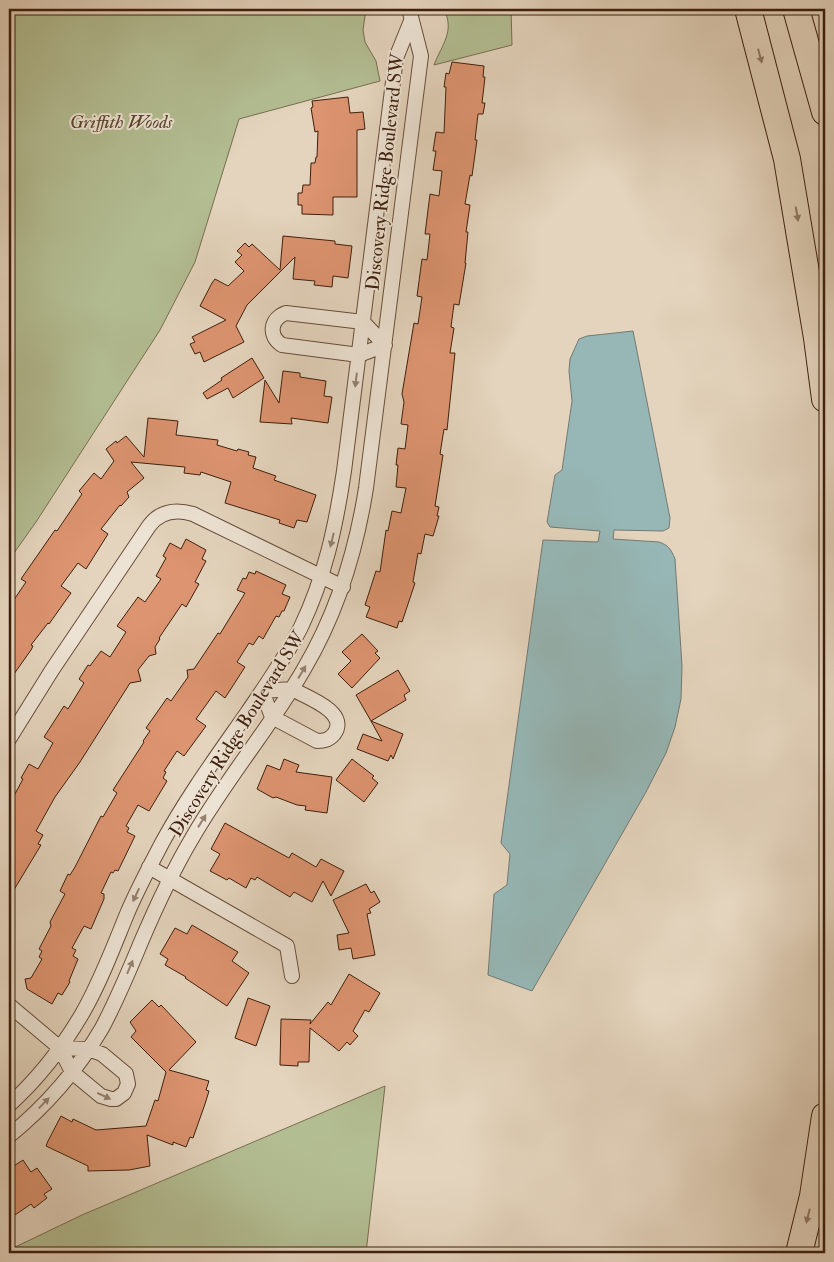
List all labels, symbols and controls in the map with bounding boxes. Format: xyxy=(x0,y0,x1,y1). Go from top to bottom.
one-way arrow xyxy=(756,49,764,64)
street label: Discovery Ridge Boulevard SW xyxy=(361,51,409,292)
park label: Griffith Woods xyxy=(70,110,173,134)
one-way arrow xyxy=(793,207,801,223)
one-way arrow xyxy=(352,372,360,388)
one-way arrow xyxy=(328,533,336,548)
street label: Discovery Ridge Boulevard SW xyxy=(164,626,311,842)
one-way arrow xyxy=(298,665,307,678)
one-way arrow xyxy=(198,815,207,828)
one-way arrow xyxy=(132,888,140,902)
one-way arrow xyxy=(127,960,135,974)
one-way arrow xyxy=(96,1091,111,1100)
one-way arrow xyxy=(38,1098,50,1110)
one-way arrow xyxy=(804,1208,812,1223)

